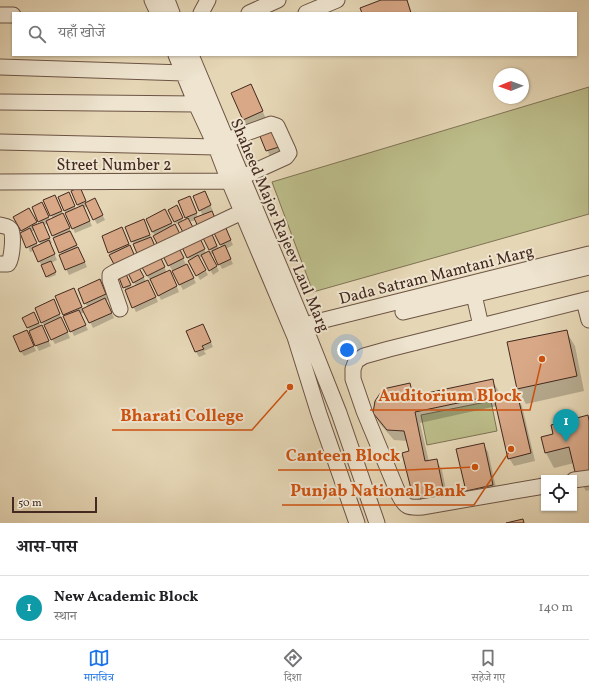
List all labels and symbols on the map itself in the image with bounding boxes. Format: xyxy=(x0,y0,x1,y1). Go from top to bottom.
north arrow xyxy=(493,68,529,104)
street label: Shaheed Major Rajeev Laul Marg xyxy=(224,115,334,336)
street label: Street Number 2 xyxy=(56,155,172,177)
street label: Dada Satram Mamtani Marg xyxy=(337,241,536,311)
your location xyxy=(337,340,357,360)
callout: Auditorium Block xyxy=(370,381,530,410)
text: Auditorium Block xyxy=(378,385,522,408)
callout: Bharati College xyxy=(112,401,252,430)
text: Bharati College xyxy=(120,405,244,428)
pin: 1 xyxy=(553,409,579,442)
callout: Canteen Block xyxy=(278,441,408,470)
text: Canteen Block xyxy=(286,445,401,468)
callout: Punjab National Bank xyxy=(282,476,474,505)
text: Punjab National Bank xyxy=(290,480,466,503)
scale bar xyxy=(12,495,97,514)

